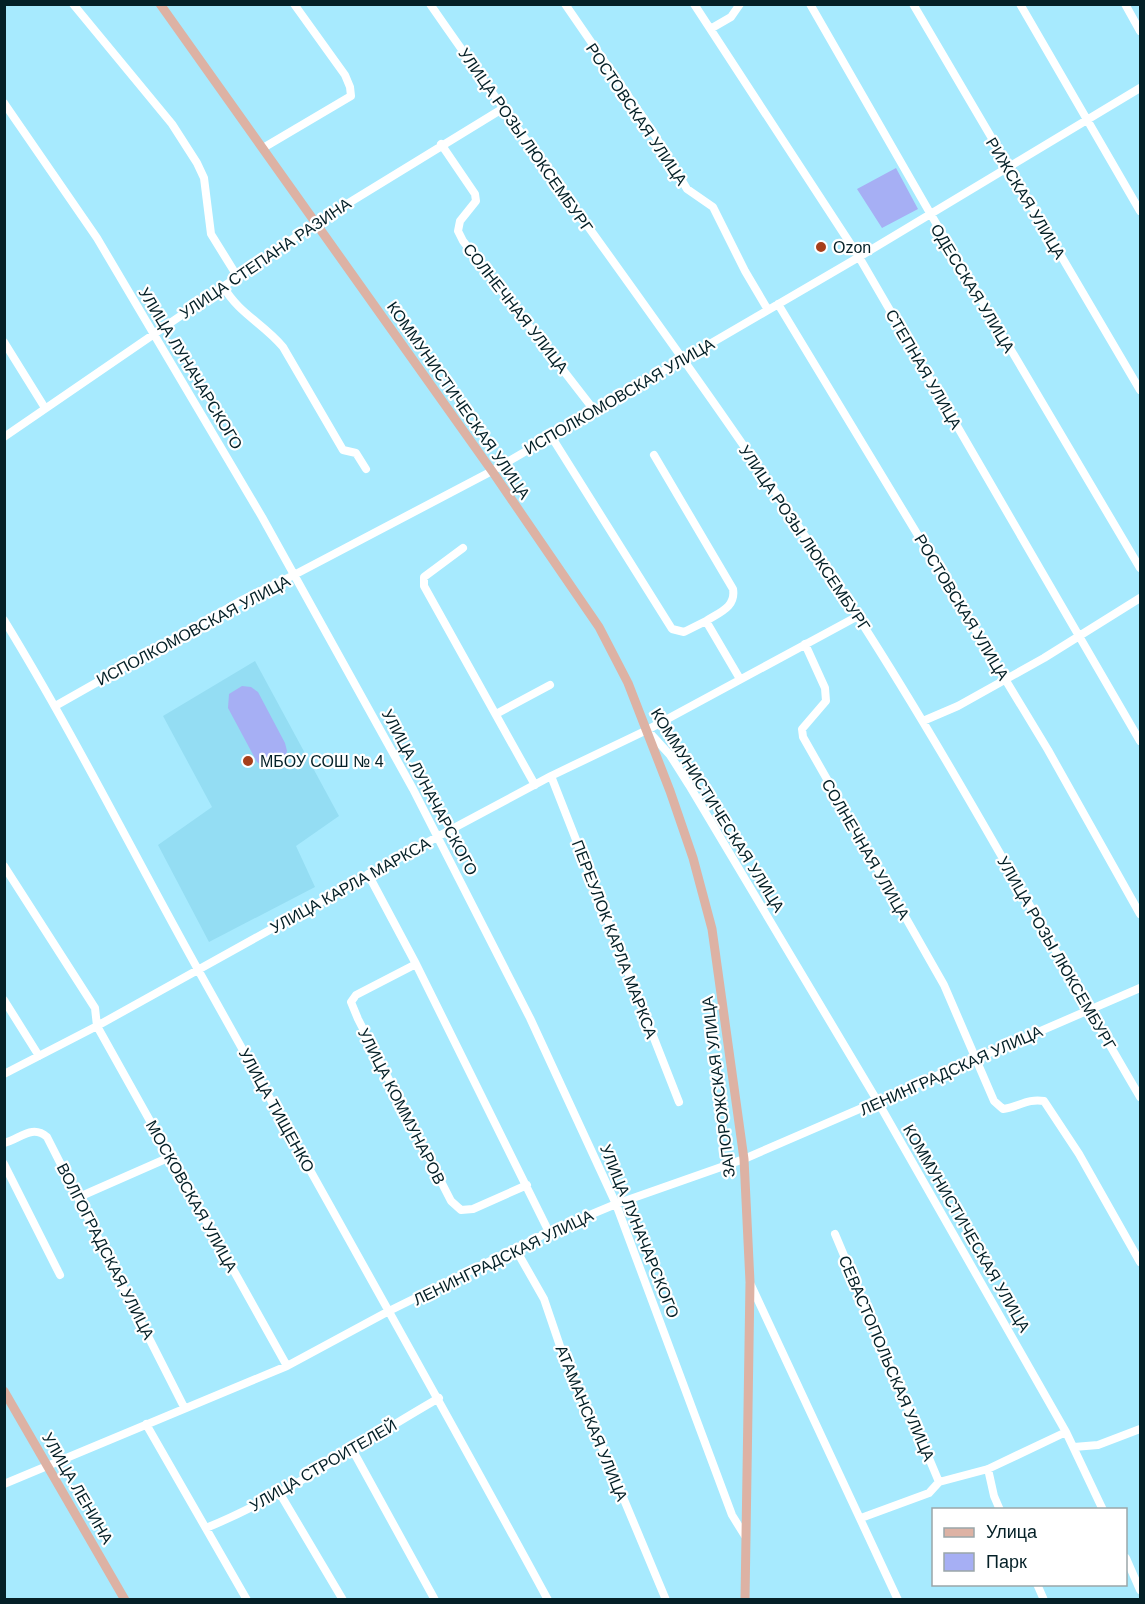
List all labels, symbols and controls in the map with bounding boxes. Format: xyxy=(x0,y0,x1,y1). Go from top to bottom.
street label: РОСТОВСКАЯ УЛИЦА xyxy=(583,40,691,189)
street label: УЛИЦА РОЗЫ ЛЮКСЕМБУРГ xyxy=(455,45,596,236)
street label: РИЖСКАЯ УЛИЦА xyxy=(983,135,1069,262)
street label: УЛИЦА СТЕПАНА РАЗИНА xyxy=(177,195,354,322)
street label: ОДЕССКАЯ УЛИЦА xyxy=(927,221,1018,356)
place label: Ozon xyxy=(833,239,871,256)
street label: СОЛНЕЧНАЯ УЛИЦА xyxy=(460,240,572,377)
marker: Ozon xyxy=(814,240,828,254)
street label: УЛИЦА ЛУНАЧАРСКОГО xyxy=(136,284,246,452)
street label: КОММУНИСТИЧЕСКАЯ УЛИЦА xyxy=(384,298,534,502)
street label: СТЕПНАЯ УЛИЦА xyxy=(882,306,965,432)
street label: ИСПОЛКОМОВСКАЯ УЛИЦА xyxy=(521,335,718,458)
street label: УЛИЦА РОЗЫ ЛЮКСЕМБУРГ xyxy=(736,442,874,635)
street label: РОСТОВСКАЯ УЛИЦА xyxy=(911,531,1012,684)
street label: ИСПОЛКОМОВСКАЯ УЛИЦА xyxy=(94,572,293,689)
street label: КОММУНИСТИЧЕСКАЯ УЛИЦА xyxy=(648,705,788,915)
street label: УЛИЦА ЛУНАЧАРСКОГО xyxy=(379,706,481,878)
place label: МБОУ СОШ № 4 xyxy=(260,753,384,770)
marker: МБОУ СОШ № 4 xyxy=(241,754,255,768)
street label: СОЛНЕЧНАЯ УЛИЦА xyxy=(818,776,913,923)
street label: УЛИЦА КАРЛА МАРКСА xyxy=(268,834,433,936)
street label: ПЕРЕУЛОК КАРЛА МАРКСА xyxy=(569,838,660,1041)
street label: УЛИЦА РОЗЫ ЛЮКСЕМБУРГ xyxy=(994,853,1119,1053)
street label: ЗАПОРОЖСКАЯ УЛИЦА xyxy=(699,995,738,1179)
street label: ЛЕНИНГРАДСКАЯ УЛИЦА xyxy=(857,1022,1045,1118)
street label: УЛИЦА КОММУНАРОВ xyxy=(355,1025,448,1187)
street label: УЛИЦА ТИЩЕНКО xyxy=(236,1045,318,1175)
street label: МОСКОВСКАЯ УЛИЦА xyxy=(143,1117,241,1275)
street label: КОММУНИСТИЧЕСКАЯ УЛИЦА xyxy=(900,1121,1033,1335)
street label: УЛИЦА ЛУНАЧАРСКОГО xyxy=(597,1142,682,1320)
street label: ВОЛГОГРАДСКАЯ УЛИЦА xyxy=(54,1160,158,1342)
street label: ЛЕНИНГРАДСКАЯ УЛИЦА xyxy=(411,1206,596,1308)
street label: СЕВАСТОПОЛЬСКАЯ УЛИЦА xyxy=(835,1253,938,1464)
street label: АТАМАНСКАЯ УЛИЦА xyxy=(552,1343,631,1504)
street label: УЛИЦА СТРОИТЕЛЕЙ xyxy=(246,1416,400,1514)
street label: УЛИЦА ЛЕНИНА xyxy=(39,1430,116,1547)
legend xyxy=(932,1508,1127,1586)
text: Улица xyxy=(986,1522,1038,1542)
text: Парк xyxy=(986,1552,1027,1572)

